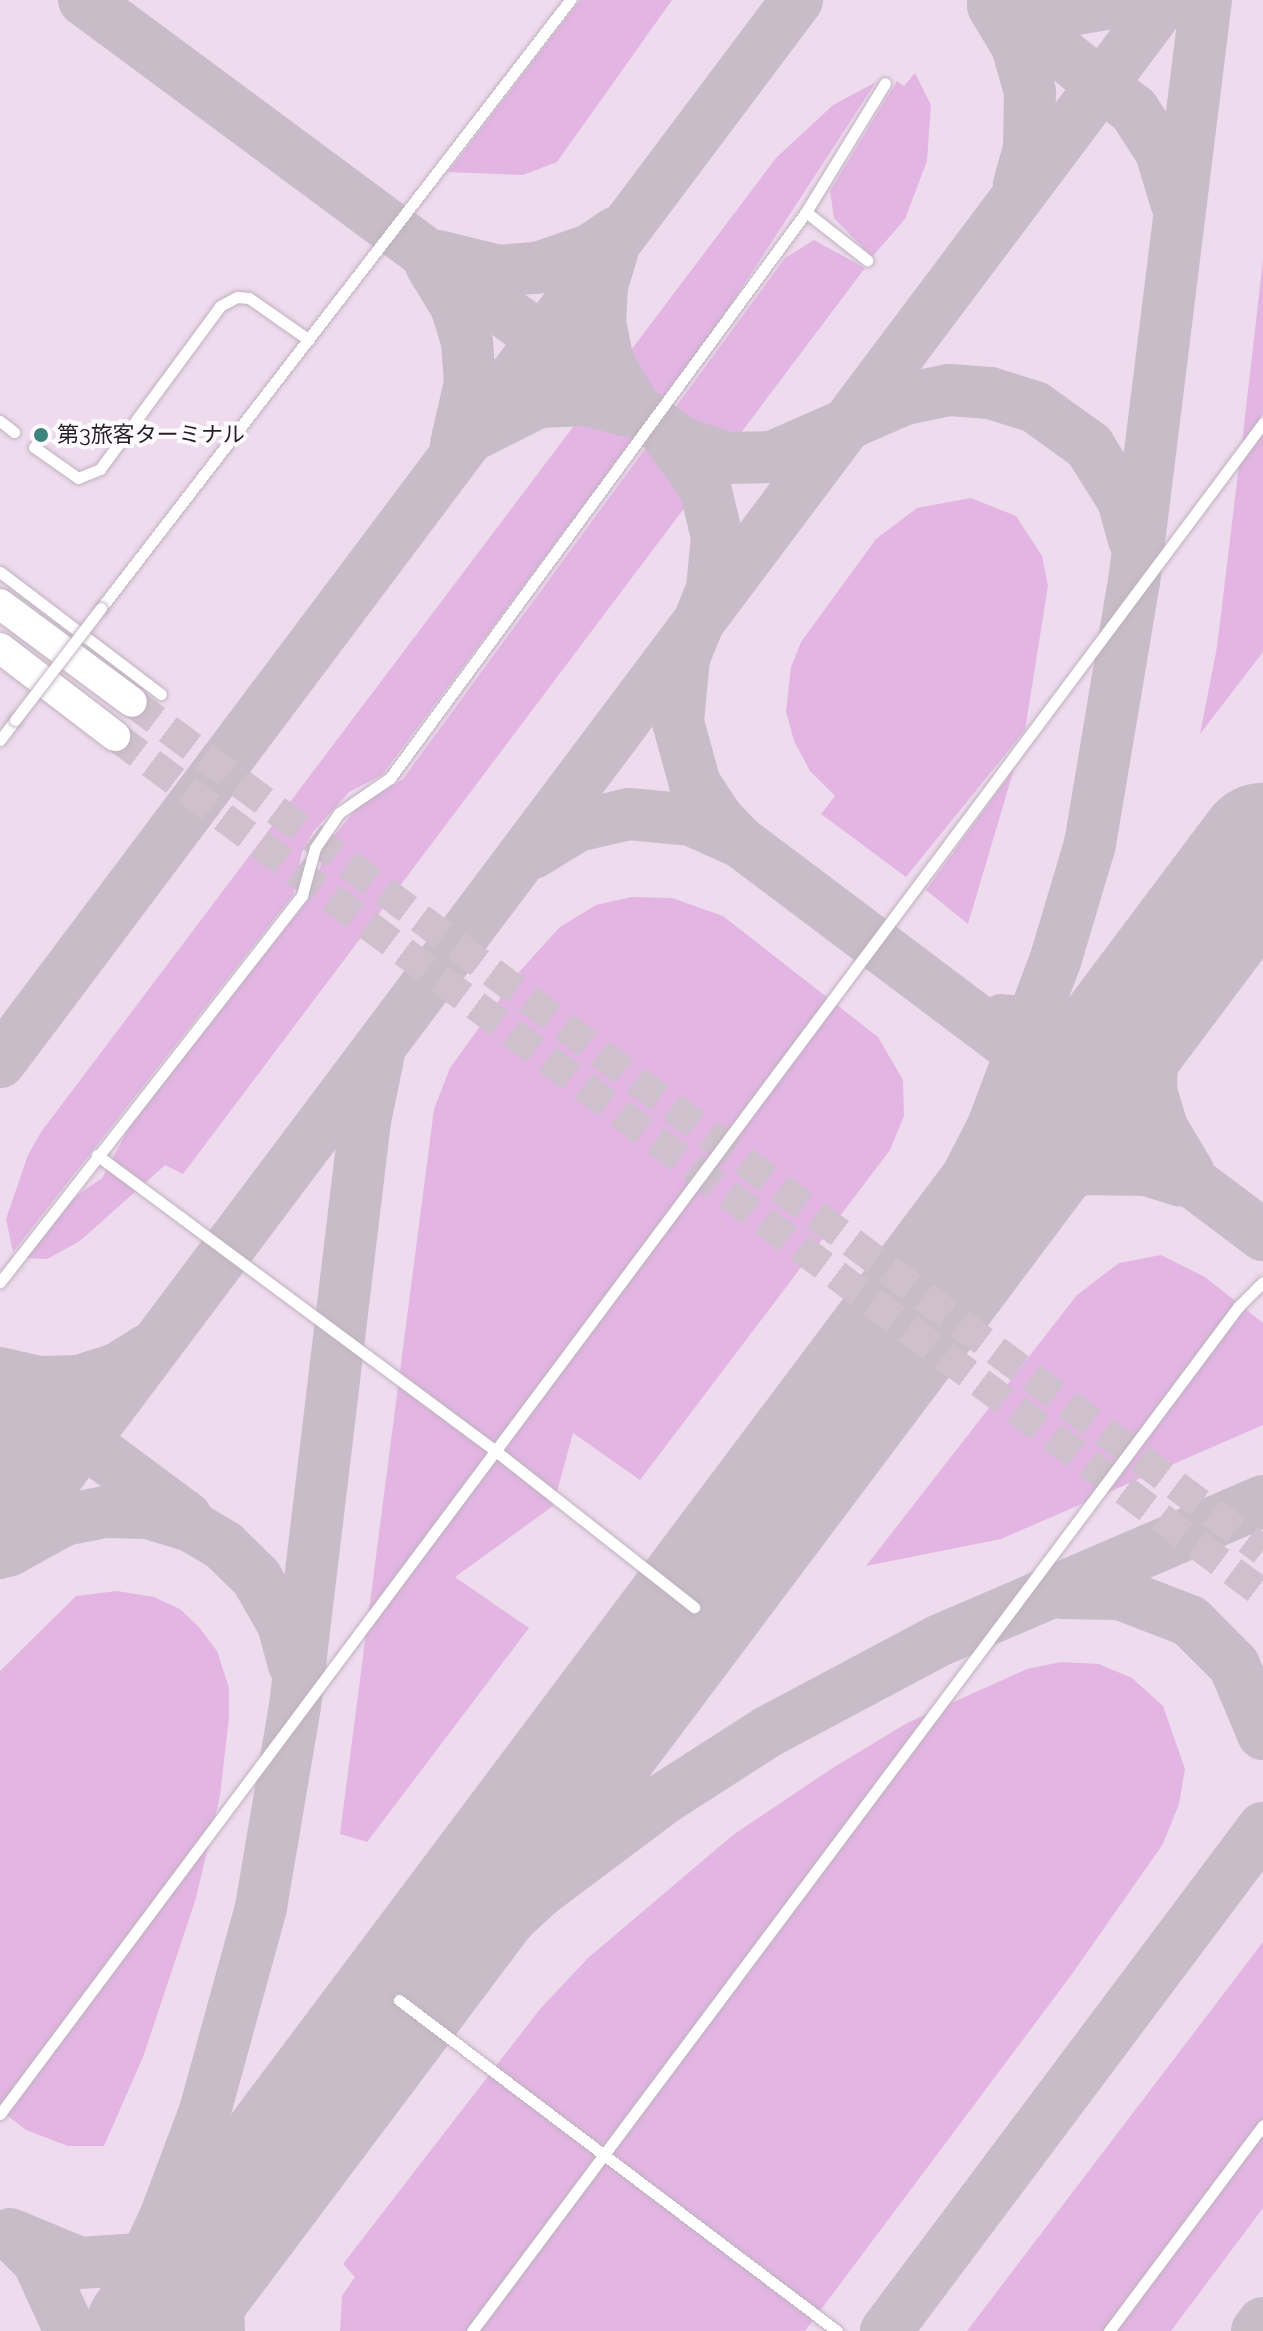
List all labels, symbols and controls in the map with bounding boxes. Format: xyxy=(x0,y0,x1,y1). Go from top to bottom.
place label: 第3旅客ターミナル xyxy=(57,422,245,448)
marker: 第3旅客ターミナル xyxy=(32,426,50,444)

